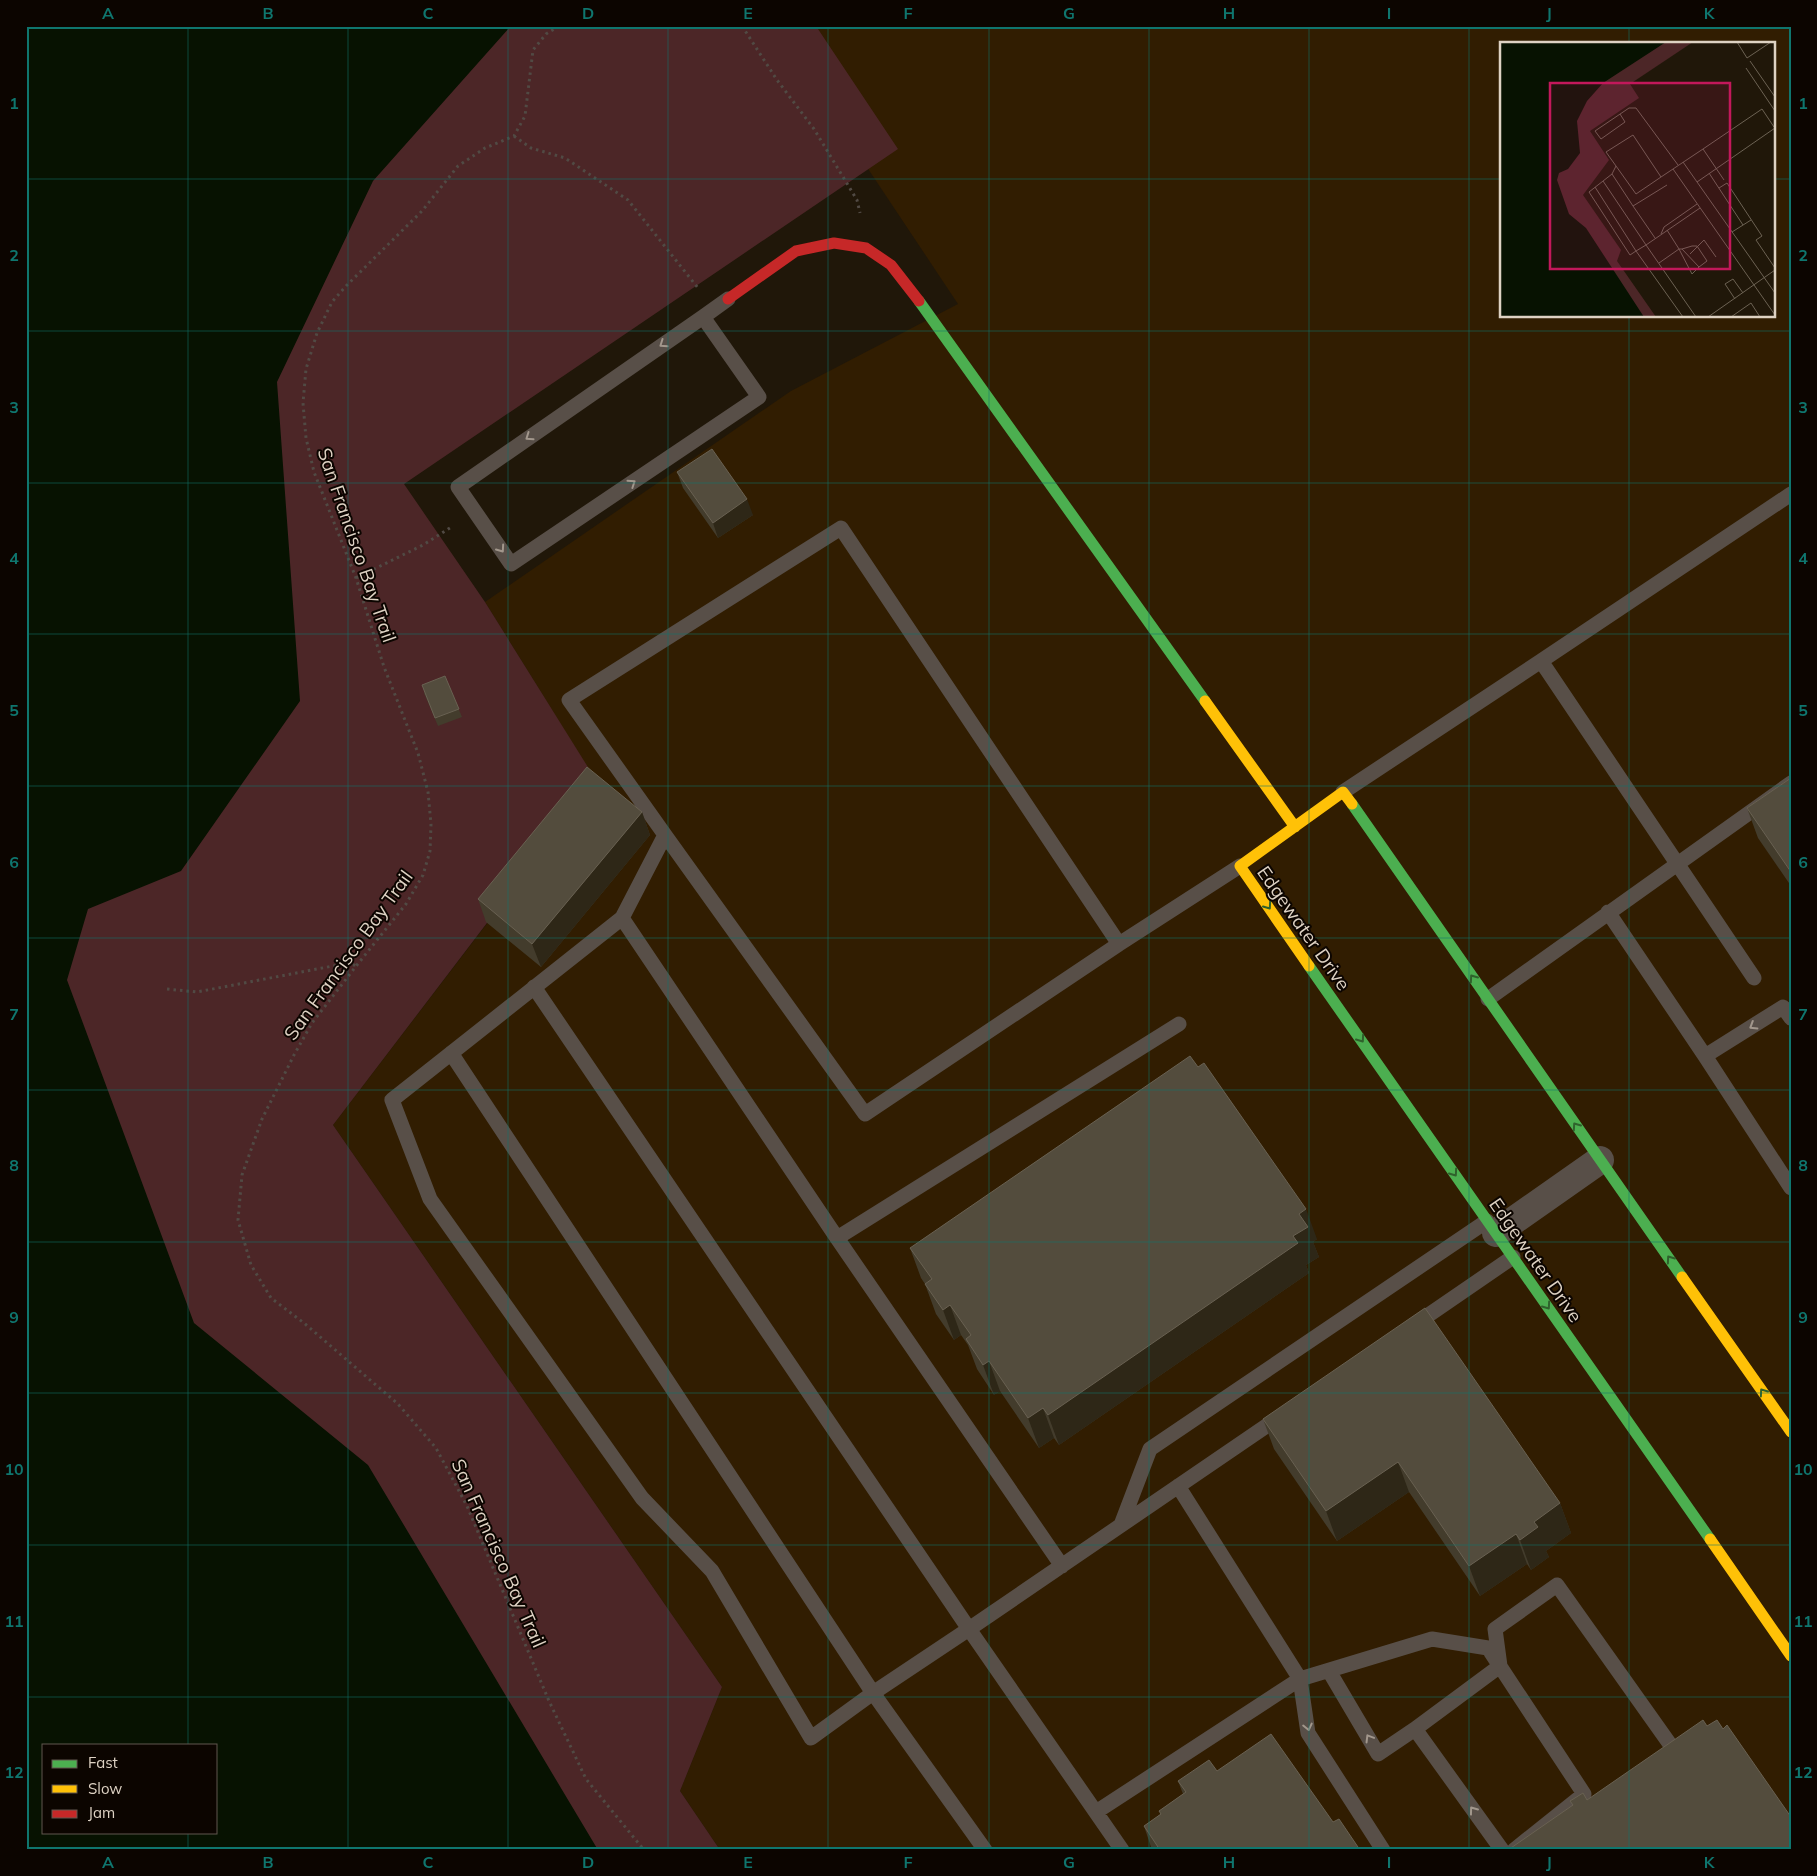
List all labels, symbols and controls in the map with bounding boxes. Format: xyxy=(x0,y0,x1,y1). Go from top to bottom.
text: A xyxy=(102,3,114,23)
text: B xyxy=(262,3,274,23)
text: C xyxy=(423,3,434,23)
text: D xyxy=(582,3,594,23)
text: E xyxy=(743,3,753,23)
text: F xyxy=(903,3,913,23)
text: G xyxy=(1063,3,1075,23)
text: H xyxy=(1223,3,1235,23)
text: I xyxy=(1387,3,1391,23)
text: J xyxy=(1546,3,1552,23)
text: K xyxy=(1704,3,1716,23)
inset map xyxy=(1500,42,1774,318)
text: 1 xyxy=(9,93,19,113)
text: 1 xyxy=(1798,93,1808,113)
text: 2 xyxy=(9,245,19,265)
text: 2 xyxy=(1798,245,1808,265)
one-way arrow xyxy=(660,339,669,347)
text: 3 xyxy=(9,397,19,417)
text: 3 xyxy=(1798,397,1808,417)
one-way arrow xyxy=(526,431,535,440)
street label: San Francisco Bay Trail xyxy=(312,445,402,645)
one-way arrow xyxy=(626,480,635,489)
one-way arrow xyxy=(495,543,504,553)
text: 4 xyxy=(9,548,19,568)
text: 4 xyxy=(1798,548,1808,568)
text: 5 xyxy=(9,700,19,720)
text: 5 xyxy=(1798,700,1808,720)
text: 6 xyxy=(9,852,19,872)
text: 6 xyxy=(1798,852,1808,872)
street label: Edgewater Drive xyxy=(1252,861,1356,995)
street label: San Francisco Bay Trail xyxy=(278,865,418,1045)
one-way arrow xyxy=(1262,900,1271,910)
one-way arrow xyxy=(1470,975,1479,984)
text: 7 xyxy=(9,1004,19,1024)
text: 7 xyxy=(1798,1004,1808,1024)
one-way arrow xyxy=(1750,1019,1759,1029)
one-way arrow xyxy=(1355,1034,1364,1043)
one-way arrow xyxy=(1573,1122,1582,1132)
text: 8 xyxy=(9,1155,19,1175)
text: 8 xyxy=(1798,1155,1808,1175)
one-way arrow xyxy=(1448,1167,1457,1176)
street label: Edgewater Drive xyxy=(1484,1193,1588,1327)
one-way arrow xyxy=(1667,1255,1676,1265)
one-way arrow xyxy=(1541,1300,1550,1310)
text: 9 xyxy=(9,1307,19,1327)
text: 9 xyxy=(1798,1307,1808,1327)
one-way arrow xyxy=(1760,1388,1769,1398)
street label: San Francisco Bay Trail xyxy=(447,1455,551,1651)
text: 10 xyxy=(4,1459,24,1479)
text: 10 xyxy=(1793,1459,1813,1479)
text: 11 xyxy=(4,1611,24,1631)
text: 11 xyxy=(1793,1611,1813,1631)
one-way arrow xyxy=(1302,1723,1313,1732)
one-way arrow xyxy=(1365,1735,1375,1744)
legend xyxy=(42,1744,218,1834)
text: Fast xyxy=(88,1753,118,1772)
text: 12 xyxy=(4,1762,24,1782)
text: 12 xyxy=(1793,1762,1813,1782)
text: Slow xyxy=(88,1779,122,1798)
text: Jam xyxy=(88,1803,115,1822)
one-way arrow xyxy=(1471,1807,1479,1816)
text: A xyxy=(102,1852,114,1872)
text: B xyxy=(262,1852,274,1872)
text: C xyxy=(423,1852,434,1872)
text: D xyxy=(582,1852,594,1872)
text: E xyxy=(743,1852,753,1872)
text: F xyxy=(903,1852,913,1872)
text: G xyxy=(1063,1852,1075,1872)
text: H xyxy=(1223,1852,1235,1872)
text: I xyxy=(1387,1852,1391,1872)
text: J xyxy=(1546,1852,1552,1872)
text: K xyxy=(1704,1852,1716,1872)

